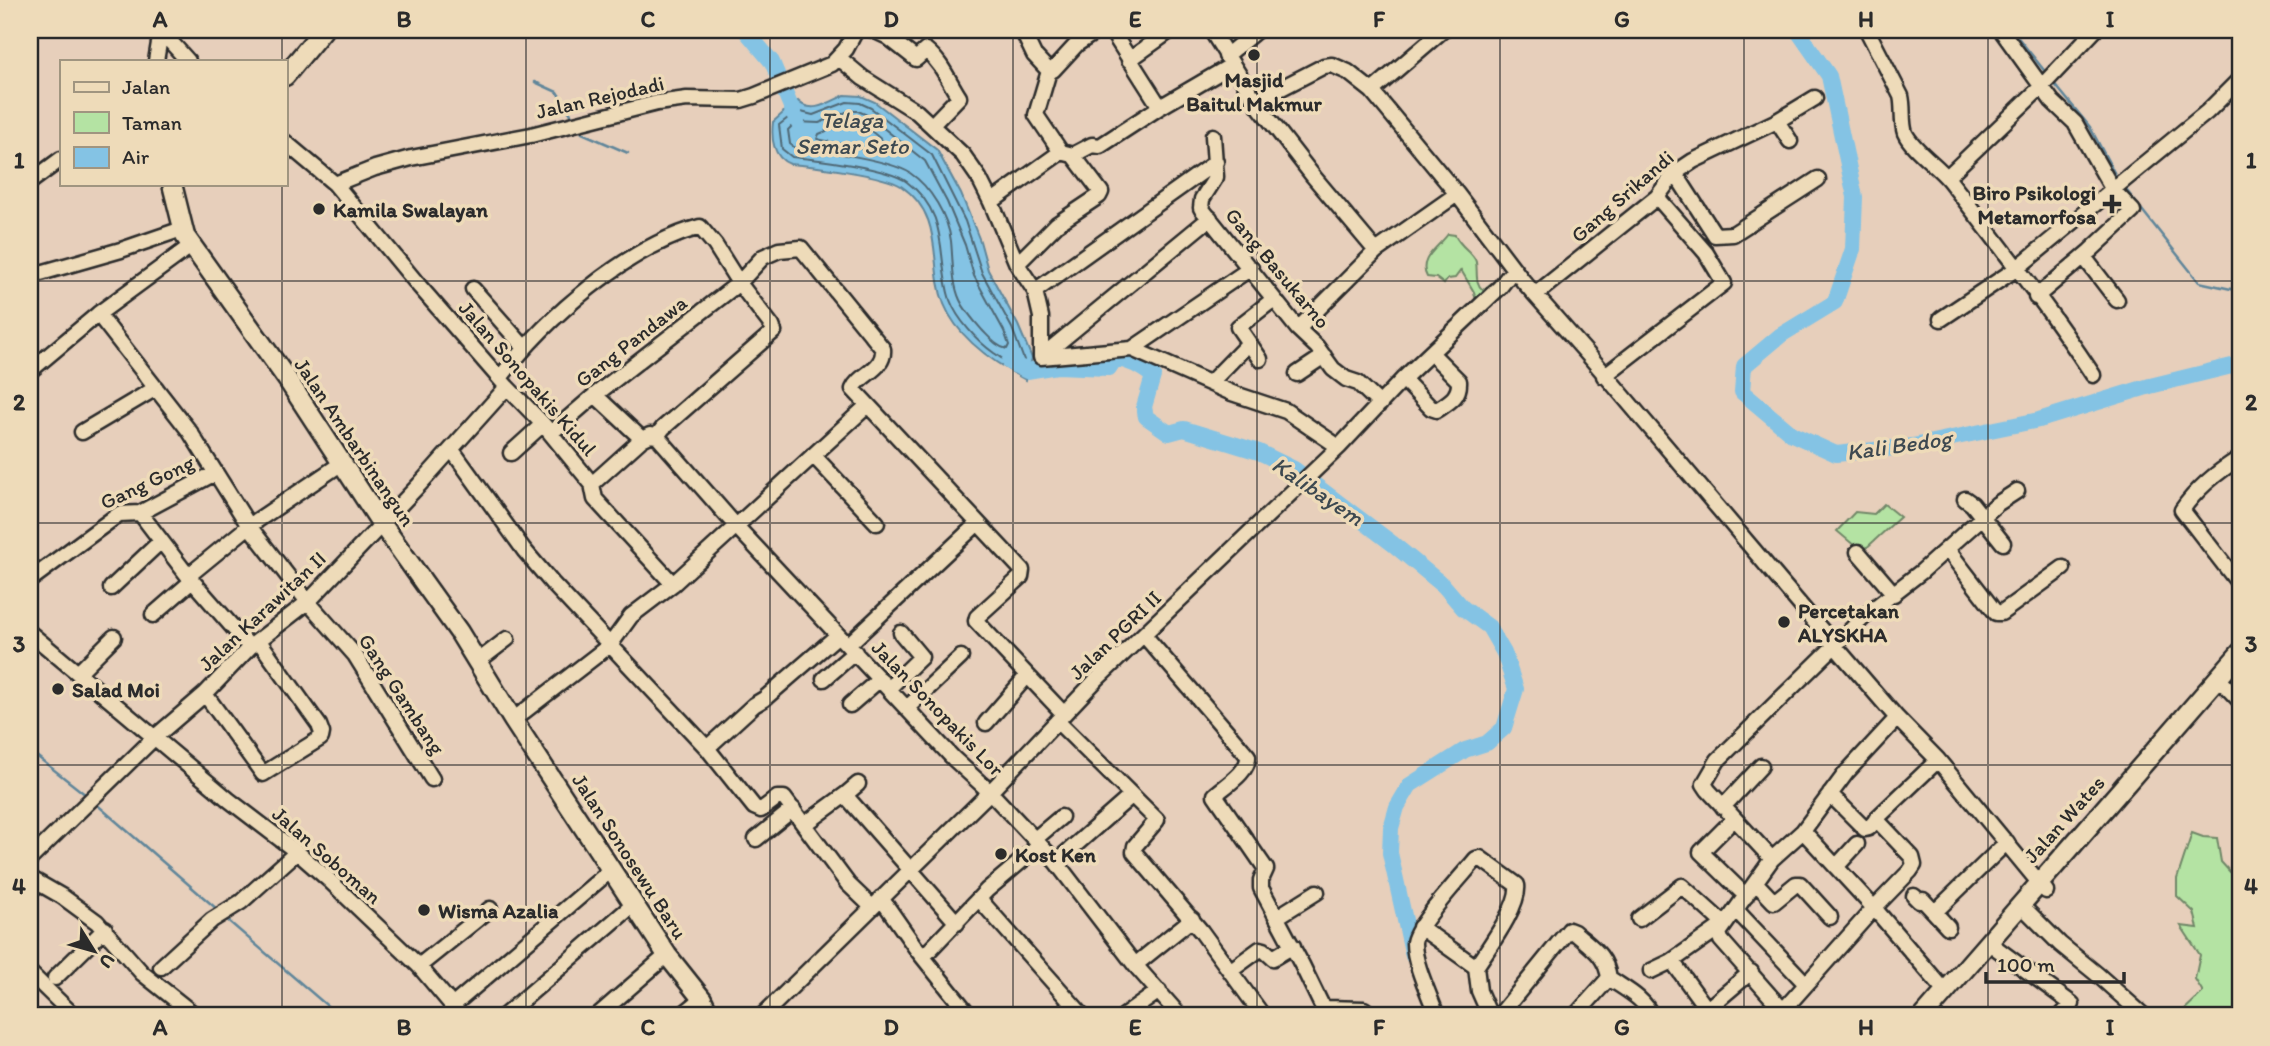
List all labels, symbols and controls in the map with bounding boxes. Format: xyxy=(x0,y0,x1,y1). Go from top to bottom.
text: A xyxy=(152,5,168,33)
text: B xyxy=(397,5,412,33)
text: C xyxy=(641,5,656,33)
text: D xyxy=(883,5,899,33)
text: E xyxy=(1129,5,1142,33)
text: F xyxy=(1373,5,1386,33)
text: G xyxy=(1614,5,1630,33)
text: H xyxy=(1858,5,1874,33)
text: I xyxy=(2106,5,2115,33)
marker: Masjid Baitul Makmur xyxy=(1246,47,1262,63)
legend xyxy=(60,60,287,186)
place label: Masjid Baitul Makmur xyxy=(1186,67,1323,116)
street label: Jalan Rejodadi xyxy=(534,70,666,124)
text: Jalan xyxy=(122,74,170,99)
water label: Telaga Semar Seto xyxy=(796,106,910,160)
text: Taman xyxy=(122,110,182,135)
text: Air xyxy=(122,144,150,169)
street label: Gang Srikandi xyxy=(1566,145,1678,247)
text: 1 xyxy=(14,146,25,174)
text: 1 xyxy=(2246,146,2257,174)
place label: Biro Psikologi Metamorfosa xyxy=(1972,180,2097,229)
marker: Biro Psikologi Metamorfosa xyxy=(2102,194,2122,214)
place label: Kamila Swalayan xyxy=(333,197,488,223)
marker: Kamila Swalayan xyxy=(311,201,327,217)
street label: Gang Basukarno xyxy=(1220,203,1336,333)
street label: Gang Pandawa xyxy=(570,290,692,392)
street label: Jalan Sonopakis Kidul xyxy=(454,295,602,461)
street label: Jalan Ambarbinangun xyxy=(289,353,421,531)
text: 2 xyxy=(13,388,26,416)
text: 2 xyxy=(2245,388,2258,416)
water label: Kali Bedog xyxy=(1845,423,1956,466)
street label: Gang Gong xyxy=(96,449,198,515)
water label: Kalibayem xyxy=(1267,450,1370,532)
street label: Jalan Karawitan II xyxy=(193,546,331,676)
street label: Jalan PGRI II xyxy=(1064,585,1166,685)
place label: Percetakan ALYSKHA xyxy=(1797,598,1900,647)
marker: Percetakan ALYSKHA xyxy=(1776,614,1792,630)
street label: Gang Gambang xyxy=(354,629,450,759)
text: 3 xyxy=(13,630,26,658)
text: 3 xyxy=(2245,630,2258,658)
street label: Jalan Sonopakis Lor xyxy=(867,635,1010,782)
place label: Salad Moi xyxy=(72,677,160,702)
marker: Salad Moi xyxy=(50,681,66,697)
street label: Jalan Sonosewu Baru xyxy=(567,769,693,943)
street label: Jalan Wates xyxy=(2018,770,2110,868)
street label: Jalan Soboman xyxy=(267,801,387,909)
place label: Kost Ken xyxy=(1015,842,1096,867)
marker: Kost Ken xyxy=(993,846,1009,862)
text: 4 xyxy=(12,872,26,900)
text: 4 xyxy=(2244,872,2258,900)
place label: Wisma Azalia xyxy=(438,898,559,923)
marker: Wisma Azalia xyxy=(416,902,432,918)
north arrow xyxy=(60,916,130,986)
scale bar xyxy=(1986,941,2125,985)
text: U xyxy=(94,949,120,973)
text: 100 m xyxy=(1997,952,2055,977)
text: A xyxy=(152,1013,168,1041)
text: B xyxy=(397,1013,412,1041)
text: C xyxy=(641,1013,656,1041)
text: D xyxy=(883,1013,899,1041)
text: E xyxy=(1129,1013,1142,1041)
text: F xyxy=(1373,1013,1386,1041)
text: G xyxy=(1614,1013,1630,1041)
text: H xyxy=(1858,1013,1874,1041)
text: I xyxy=(2106,1013,2115,1041)

